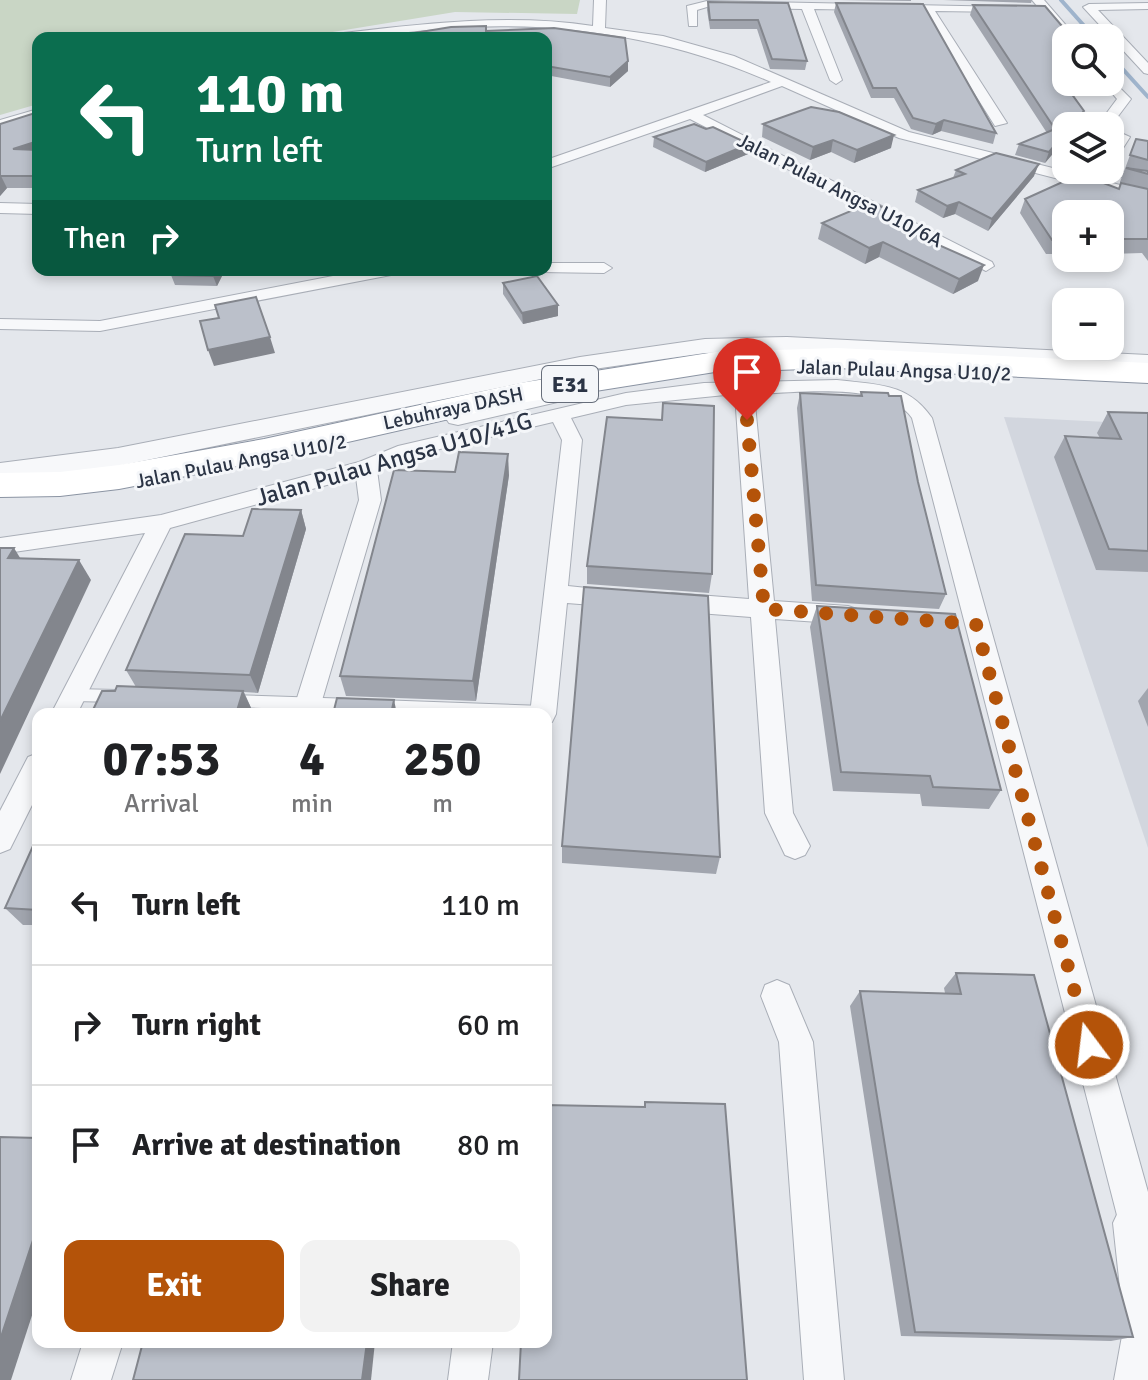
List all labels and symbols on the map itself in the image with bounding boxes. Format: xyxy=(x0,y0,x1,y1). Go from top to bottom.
street label: Jalan Pulau Angsa U10/6A xyxy=(733,128,946,253)
pin xyxy=(713,338,781,420)
street label: Jalan Pulau Angsa U10/2 xyxy=(796,354,1012,387)
road number: E31 xyxy=(542,366,598,402)
street label: Lebuhraya DASH xyxy=(381,381,525,436)
street label: Jalan Pulau Angsa U10/41G xyxy=(252,405,536,513)
street label: Jalan Pulau Angsa U10/2 xyxy=(133,429,349,494)
position arrow xyxy=(1047,1003,1131,1087)

